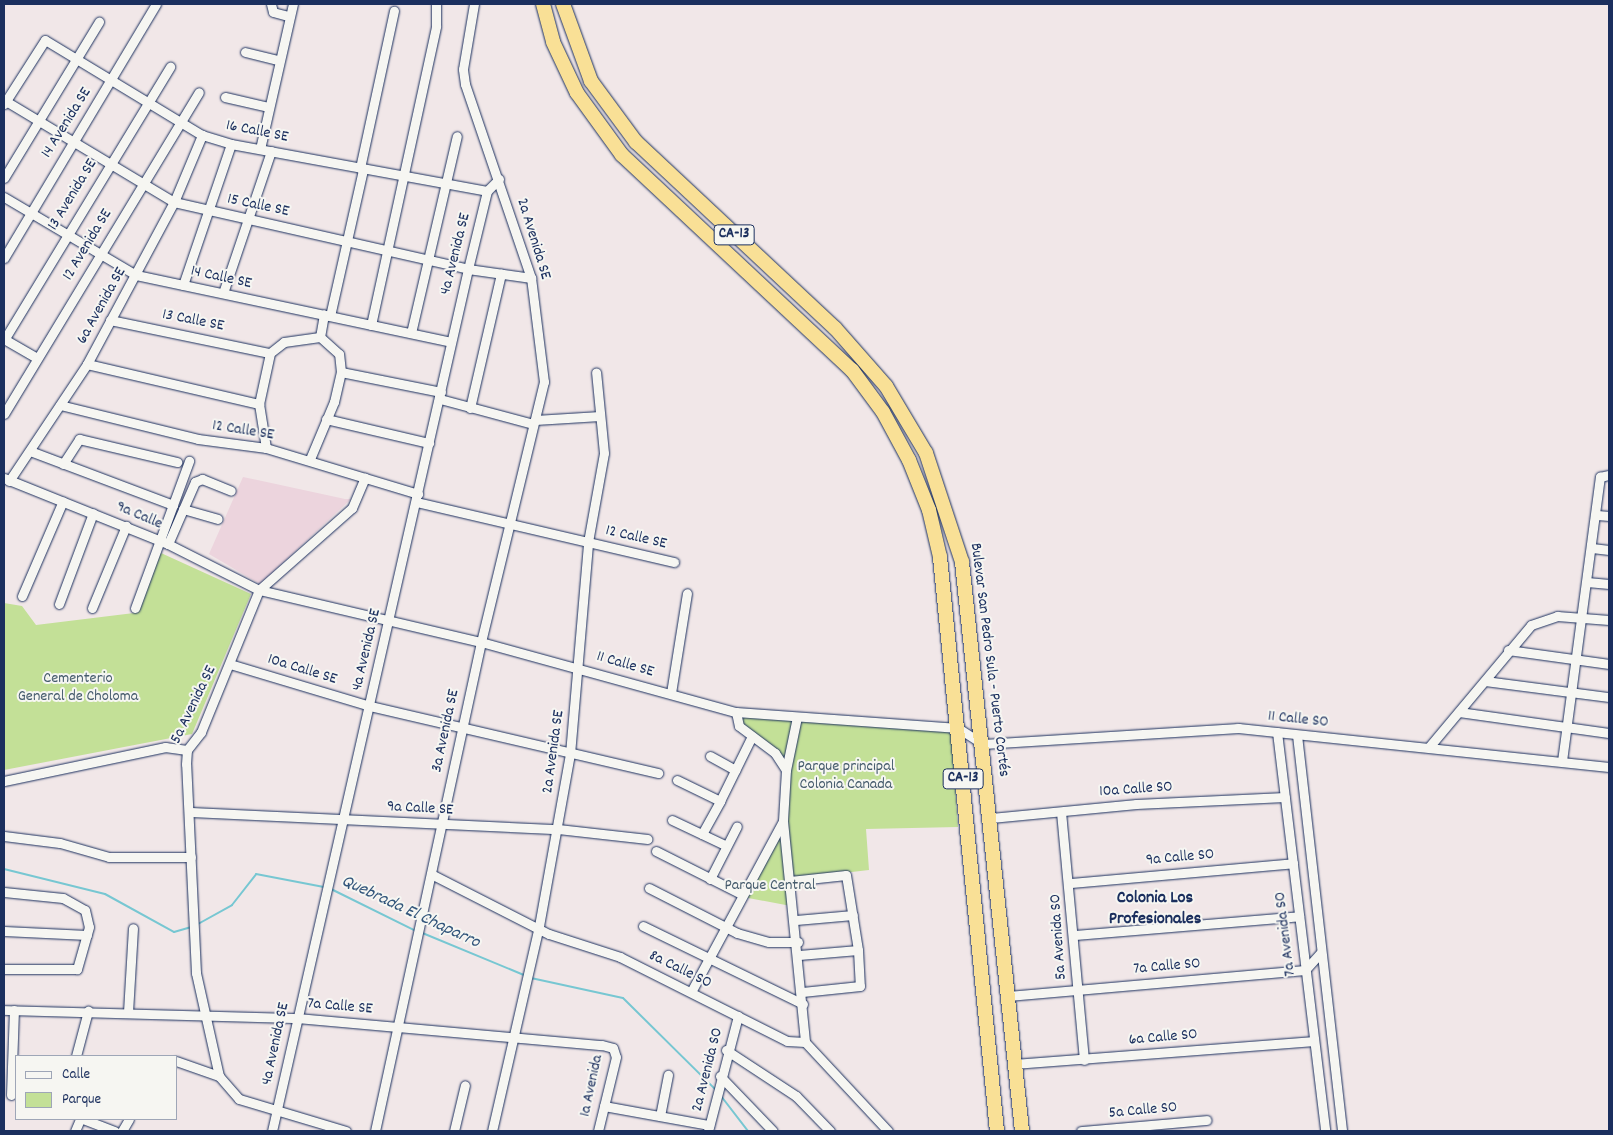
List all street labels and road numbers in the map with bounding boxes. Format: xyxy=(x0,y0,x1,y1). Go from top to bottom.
street label: 14 Avenida SE xyxy=(38,84,96,162)
street label: 16 Calle SE xyxy=(224,117,290,147)
street label: 13 Avenida SE xyxy=(44,156,102,234)
street label: 15 Calle SE xyxy=(225,190,291,222)
street label: 2a Avenida SE xyxy=(512,196,554,282)
street label: 12 Avenida SE xyxy=(59,206,117,284)
street label: 4a Avenida SE xyxy=(437,211,475,297)
road number: CA-13 xyxy=(713,222,755,248)
street label: 14 Calle SE xyxy=(189,262,253,294)
street label: 6a Avenida SE xyxy=(73,264,131,348)
street label: 13 Calle SE xyxy=(161,306,225,336)
street label: 12 Calle SE xyxy=(211,417,275,445)
street label: 9a Calle xyxy=(113,498,165,534)
street label: 12 Calle SE xyxy=(604,522,668,554)
street label: Bulevar San Pedro Sula - Puerto Cortés xyxy=(965,542,1013,778)
street label: 4a Avenida SE xyxy=(348,607,386,693)
street label: 11 Calle SE xyxy=(594,648,656,682)
street label: 10a Calle SE xyxy=(265,650,339,690)
street label: 5a Avenida SE xyxy=(167,663,221,747)
street label: 3a Avenida SE xyxy=(428,688,464,774)
street label: 11 Calle SO xyxy=(1267,707,1329,733)
street label: 2a Avenida SE xyxy=(539,709,569,795)
road number: CA-13 xyxy=(942,766,984,792)
street label: 10a Calle SO xyxy=(1099,778,1173,802)
street label: 9a Calle SE xyxy=(386,798,454,820)
street label: 9a Calle SO xyxy=(1145,845,1215,871)
street label: 7a Avenida SO xyxy=(1271,891,1301,977)
street label: 5a Avenida SO xyxy=(1046,893,1072,981)
street label: 8a Calle SO xyxy=(645,947,715,993)
street label: 7a Calle SO xyxy=(1133,955,1201,979)
street label: 7a Calle SE xyxy=(307,995,373,1019)
street label: 4a Avenida SE xyxy=(258,1001,294,1087)
street label: 6a Calle SO xyxy=(1128,1025,1198,1051)
street label: 2a Avenida SO xyxy=(688,1026,728,1114)
street label: 1a Avenida xyxy=(576,1053,608,1119)
street label: 5a Calle SO xyxy=(1108,1098,1178,1124)

